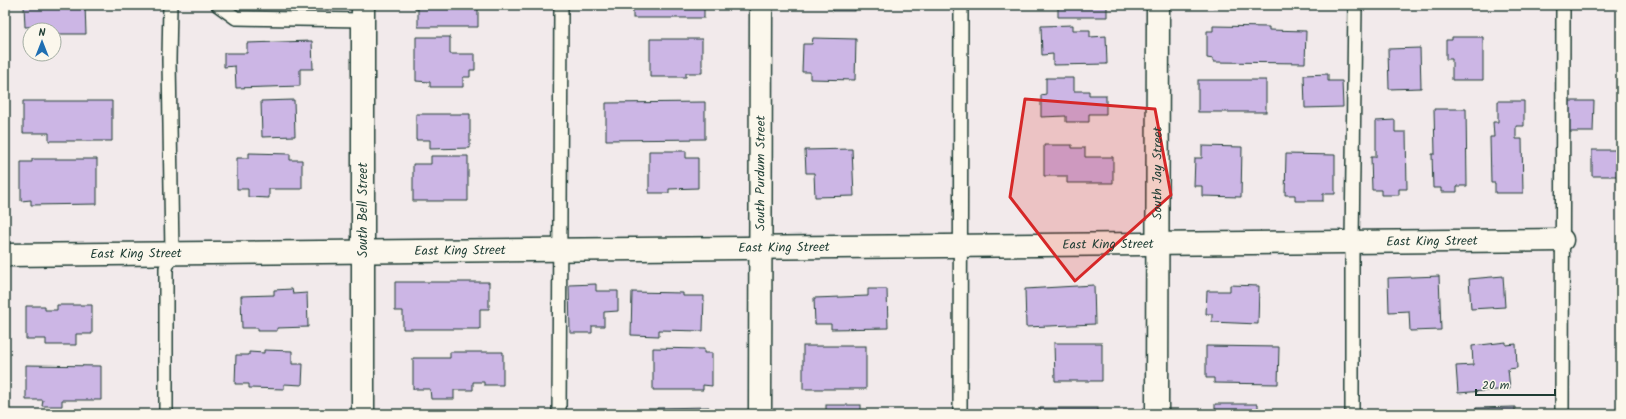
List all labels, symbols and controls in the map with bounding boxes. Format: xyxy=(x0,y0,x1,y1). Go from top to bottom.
north arrow xyxy=(22,22,62,62)
text: N xyxy=(39,24,46,42)
street label: South Purdum Street xyxy=(750,114,771,231)
street label: South Jay Street xyxy=(1147,126,1168,219)
street label: South Bell Street xyxy=(353,162,374,257)
street label: East King Street xyxy=(1386,230,1479,252)
street label: East King Street xyxy=(1062,233,1155,255)
street label: East King Street xyxy=(738,237,831,258)
street label: East King Street xyxy=(414,240,507,262)
street label: East King Street xyxy=(90,243,183,265)
scale bar xyxy=(1476,371,1555,397)
text: 20 m xyxy=(1482,376,1510,395)

